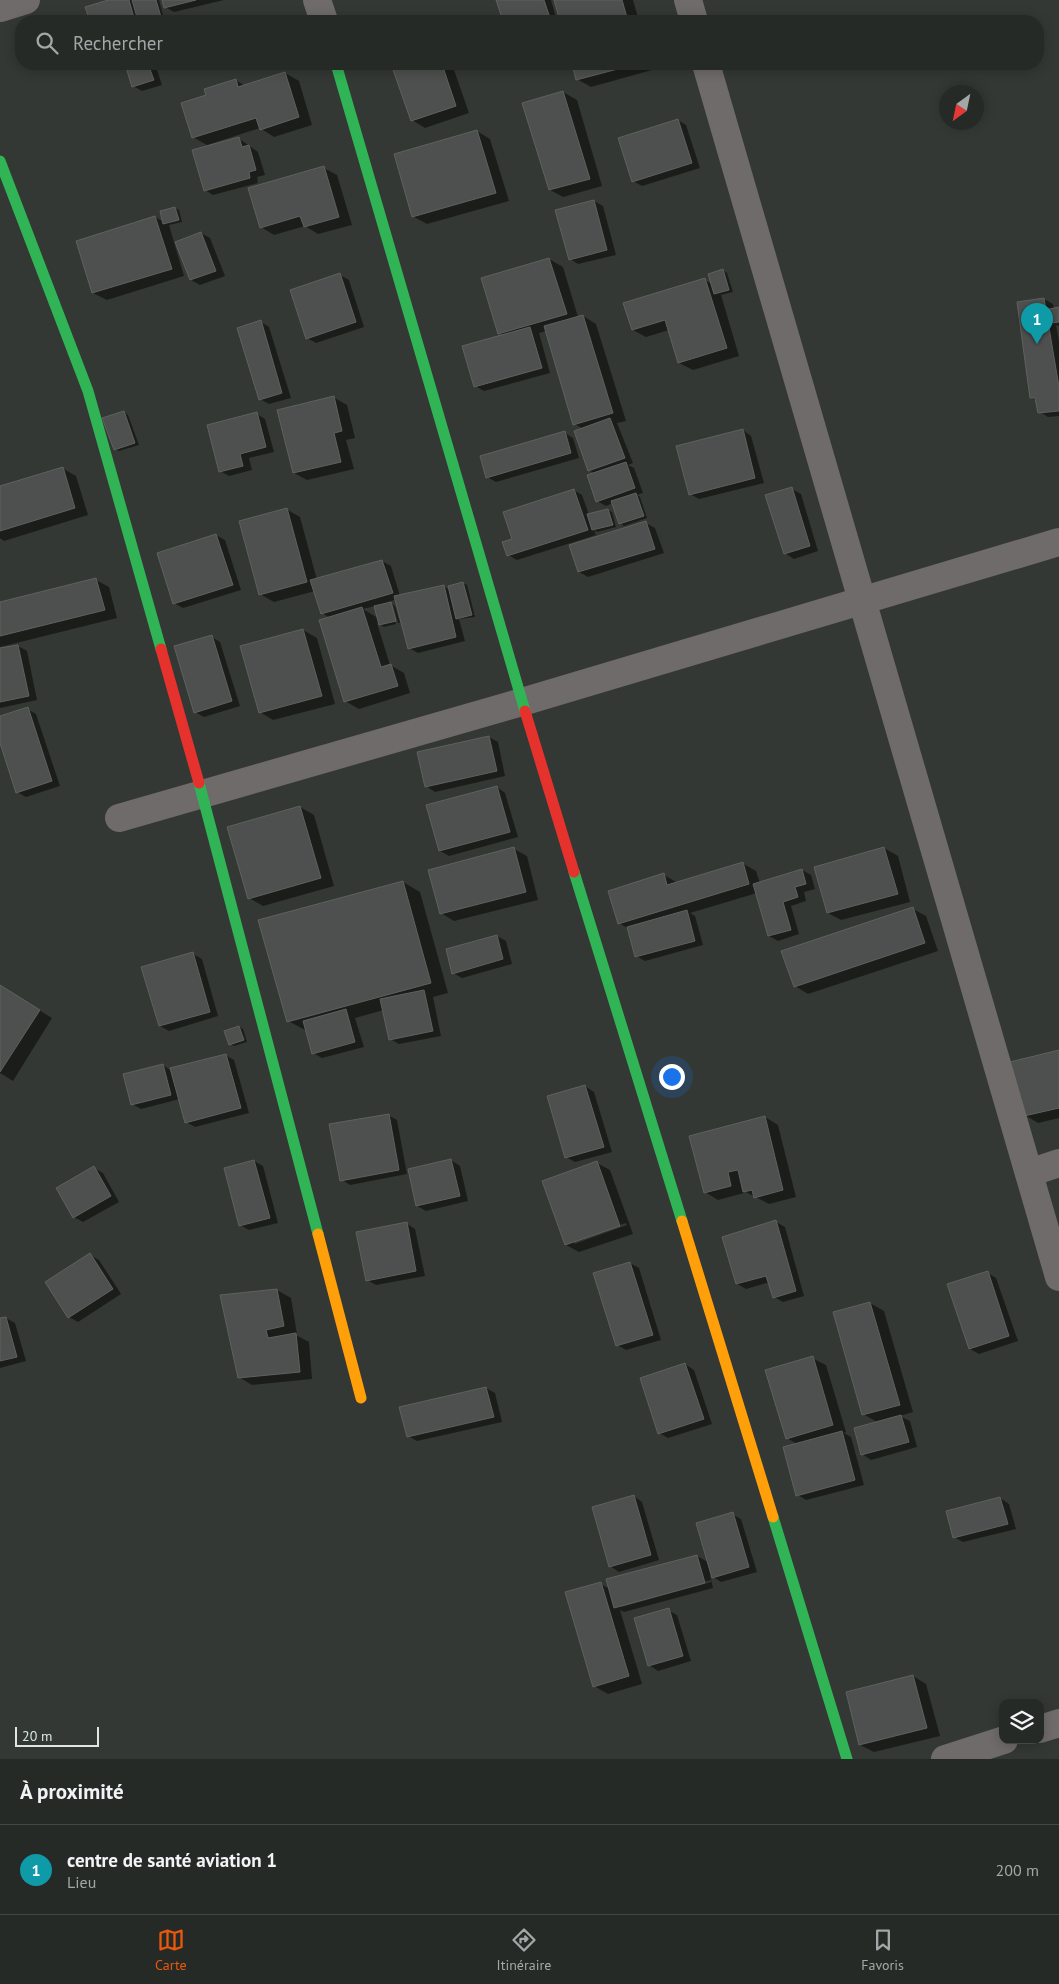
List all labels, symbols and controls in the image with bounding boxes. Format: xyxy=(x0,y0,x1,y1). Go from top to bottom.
search box xyxy=(15,15,1044,70)
icon: search xyxy=(33,29,61,57)
text: Rechercher xyxy=(73,31,163,55)
north arrow xyxy=(939,85,984,130)
pin: 1 xyxy=(1021,303,1053,344)
your location xyxy=(659,1064,685,1090)
map controls xyxy=(999,1699,1044,1744)
button: layers xyxy=(999,1699,1044,1744)
scale bar xyxy=(15,1724,99,1747)
text: 20 m xyxy=(22,1727,52,1745)
text: À proximité xyxy=(20,1778,124,1805)
text: centre de santé aviation 1 xyxy=(67,1848,277,1872)
text: 1 xyxy=(31,1860,41,1880)
text: 200 m xyxy=(996,1860,1039,1880)
text: Lieu xyxy=(67,1872,96,1892)
tab: Carte xyxy=(155,1926,187,1974)
tab: Itinéraire xyxy=(497,1926,551,1974)
tab: Favoris xyxy=(861,1926,904,1974)

